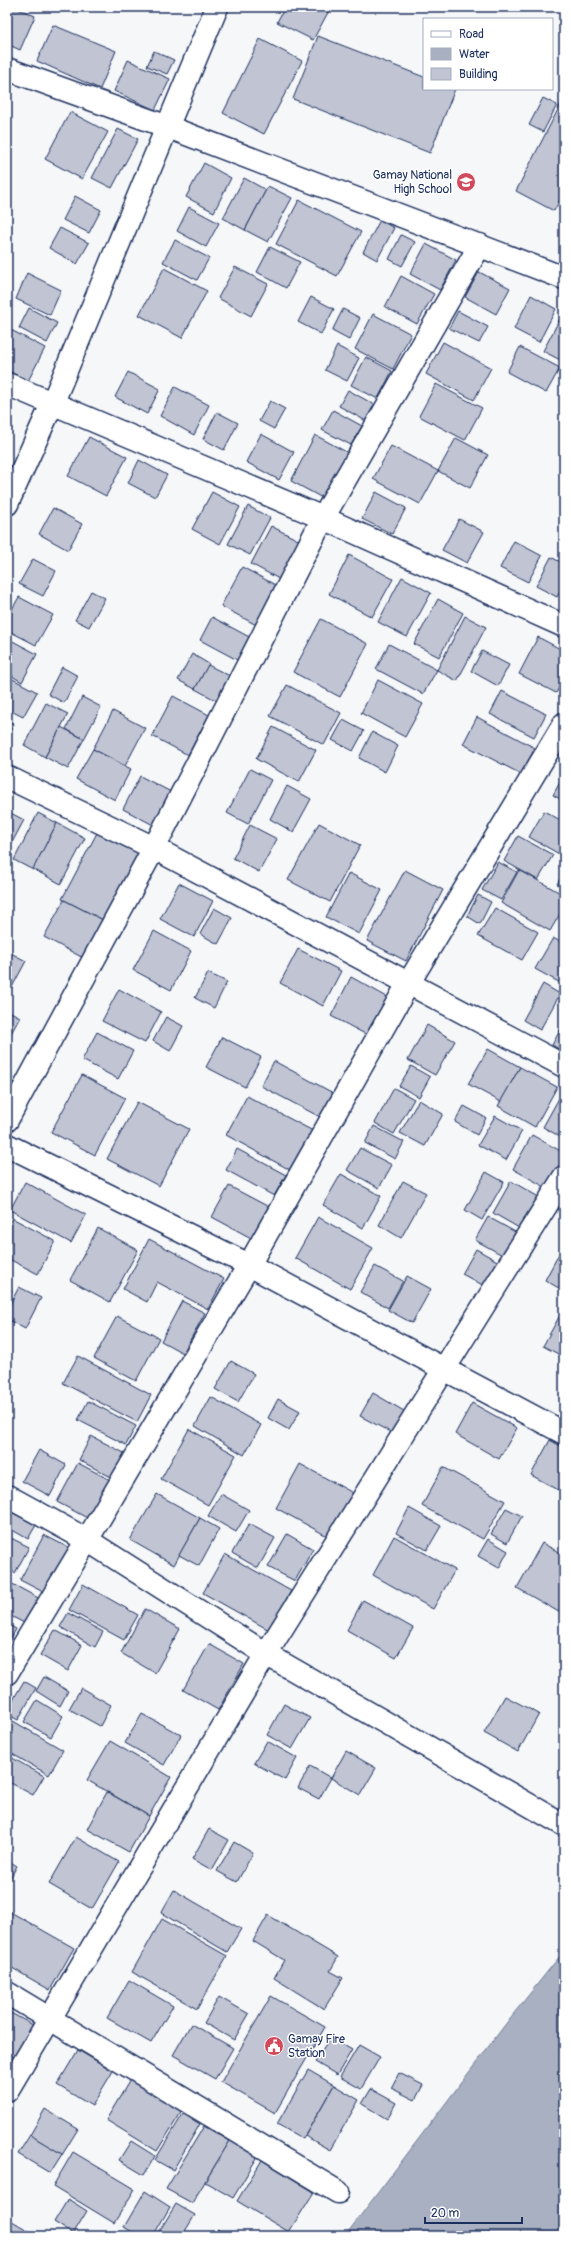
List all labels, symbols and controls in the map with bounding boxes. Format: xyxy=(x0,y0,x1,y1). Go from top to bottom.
legend xyxy=(423,18,553,90)
text: Road xyxy=(459,27,484,42)
text: Water xyxy=(459,47,490,62)
text: Building xyxy=(459,67,498,82)
place label: Gamay National High School xyxy=(373,168,452,197)
school or university icon: Gamay National High School xyxy=(455,171,477,193)
place label: Gamay Fire Station xyxy=(288,2032,345,2061)
public building icon: Gamay Fire Station xyxy=(263,2035,285,2057)
scale bar xyxy=(425,2199,522,2225)
text: 20 m xyxy=(431,2206,460,2221)

